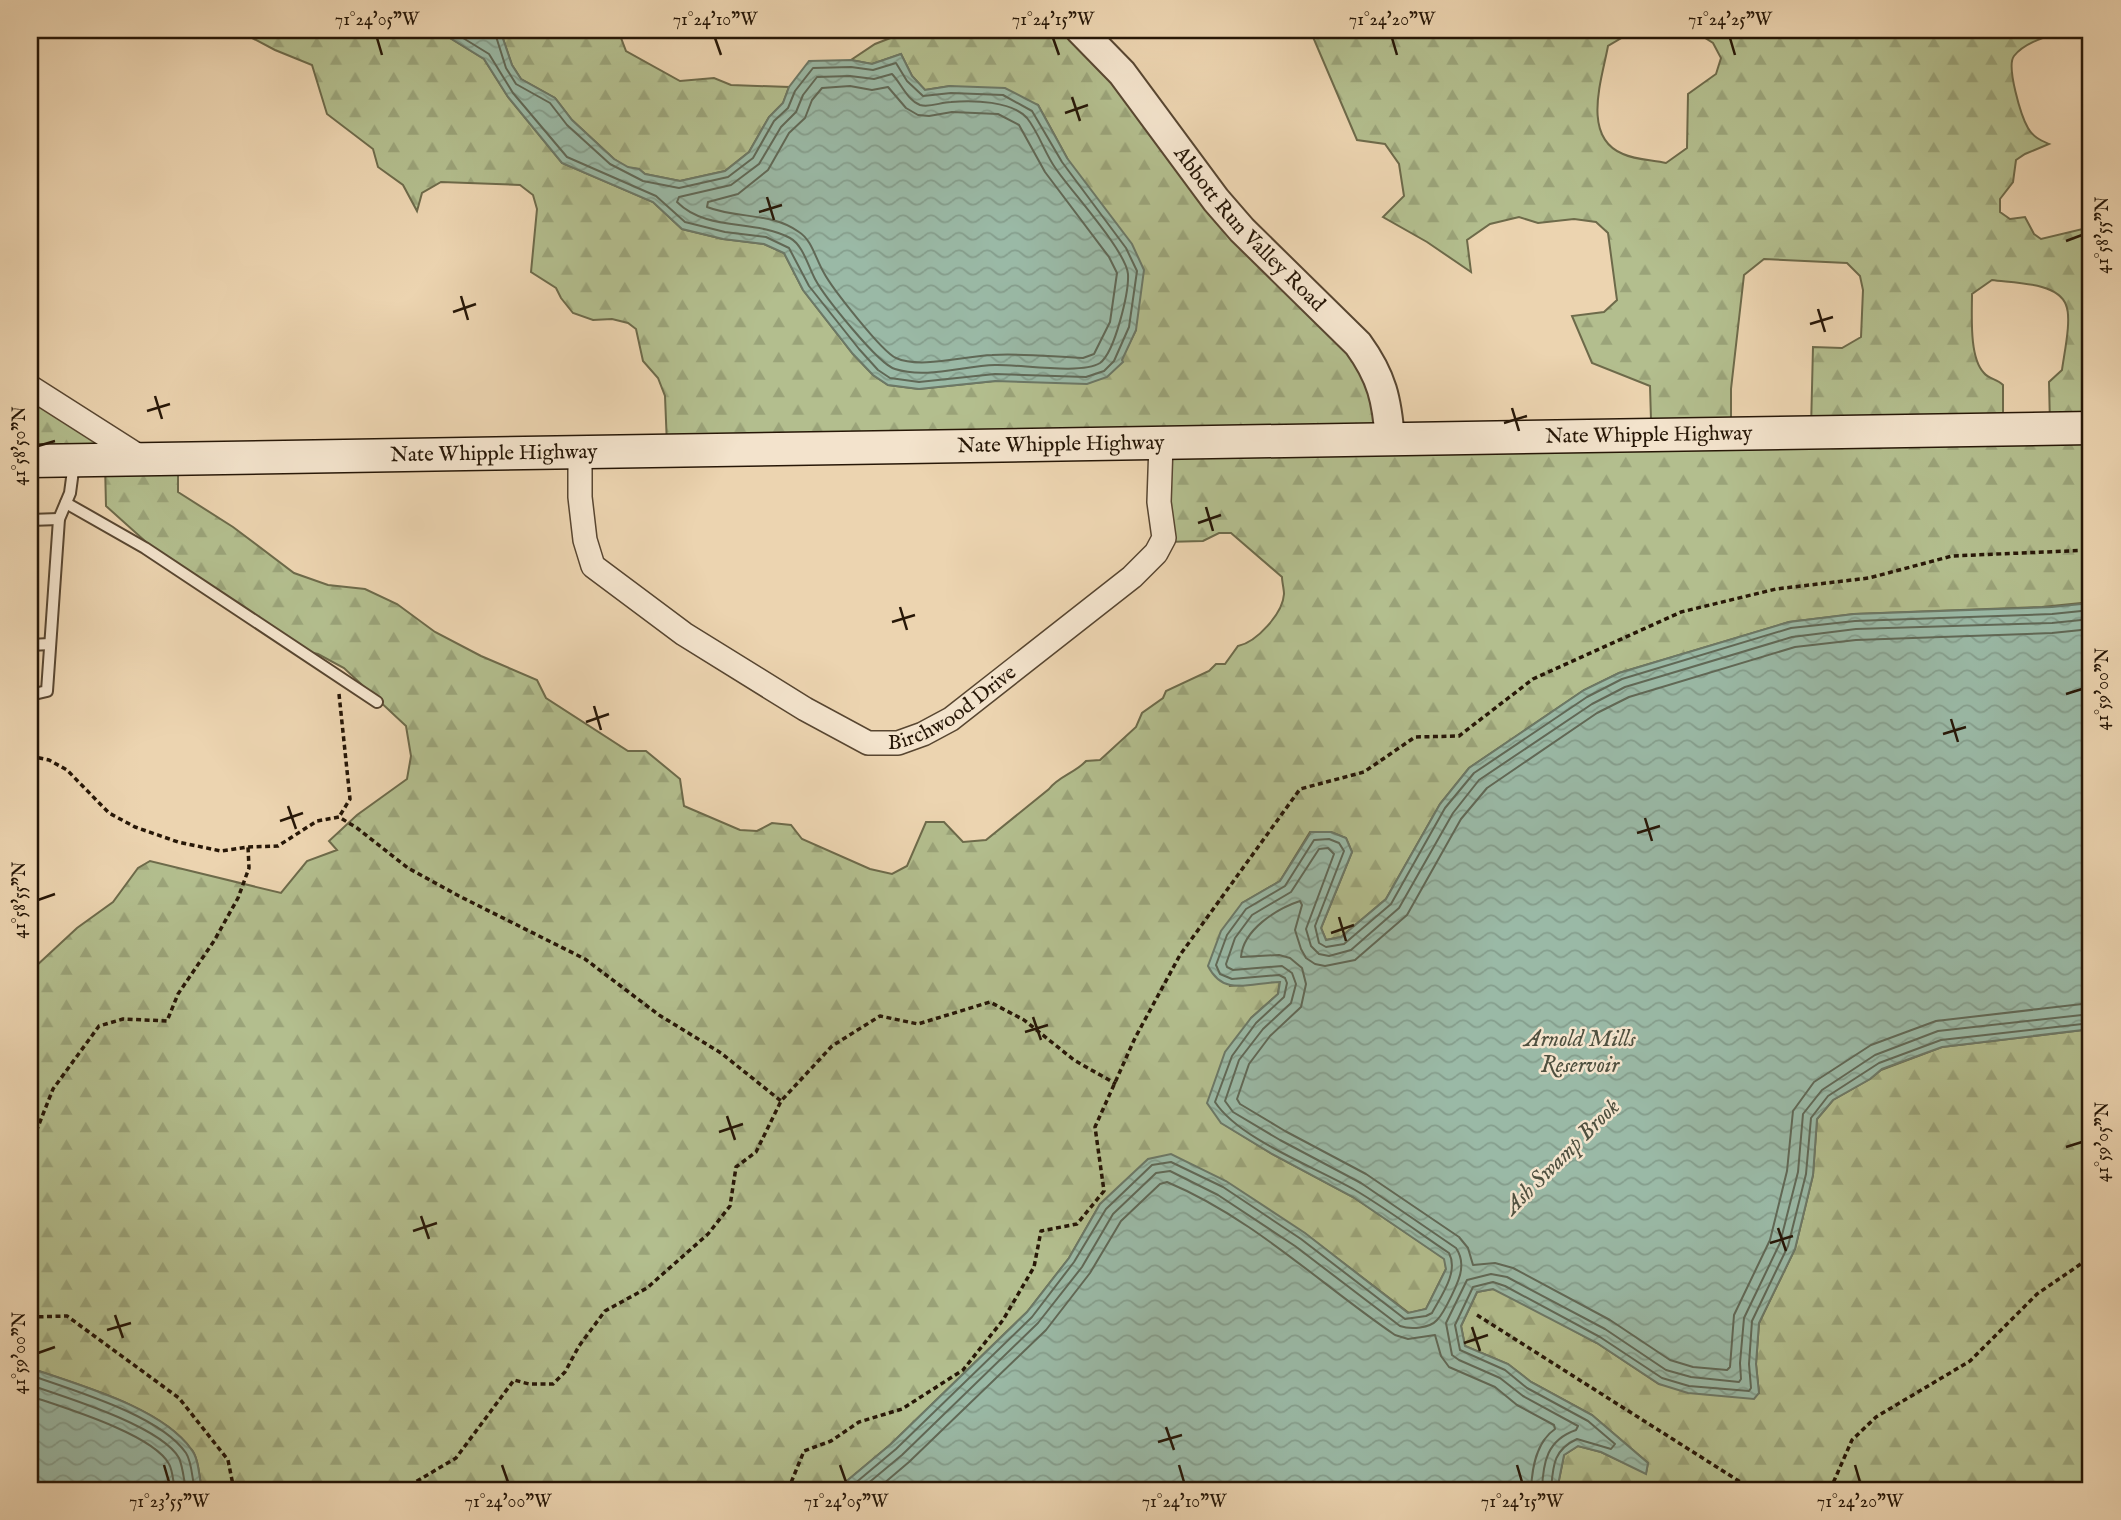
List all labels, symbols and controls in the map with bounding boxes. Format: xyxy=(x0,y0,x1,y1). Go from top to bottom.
text: 71°24'05"W xyxy=(335,9,420,32)
text: 71°24'10"W xyxy=(673,9,758,32)
text: 71°24'15"W xyxy=(1012,9,1095,32)
text: 71°24'20"W xyxy=(1349,9,1436,32)
text: 71°24'25"W xyxy=(1688,9,1773,32)
street label: Abbott Run Valley Road xyxy=(1167,140,1332,318)
text: 41°58'55"N xyxy=(2092,196,2115,274)
text: 41°58'50"N xyxy=(9,406,32,486)
street label: Nate Whipple Highway xyxy=(1545,420,1753,450)
street label: Nate Whipple Highway xyxy=(957,429,1165,460)
street label: Nate Whipple Highway xyxy=(390,438,598,469)
text: 41°59'00"N xyxy=(2092,647,2115,730)
street label: Birchwood Drive xyxy=(888,659,1022,757)
text: 41°58'55"N xyxy=(9,861,32,939)
water label: Arnold Mills Reservoir xyxy=(1523,1025,1636,1080)
water label: Ash Swamp Brook xyxy=(1496,1093,1626,1223)
text: 41°59'05"N xyxy=(2092,1101,2115,1182)
text: 41°59'00"N xyxy=(9,1311,32,1394)
text: 71°23'55"W xyxy=(129,1491,210,1514)
text: 71°24'00"W xyxy=(465,1491,552,1514)
text: 71°24'05"W xyxy=(804,1491,889,1514)
text: 71°24'10"W xyxy=(1142,1491,1227,1514)
text: 71°24'15"W xyxy=(1481,1491,1564,1514)
text: 71°24'20"W xyxy=(1817,1491,1904,1514)

